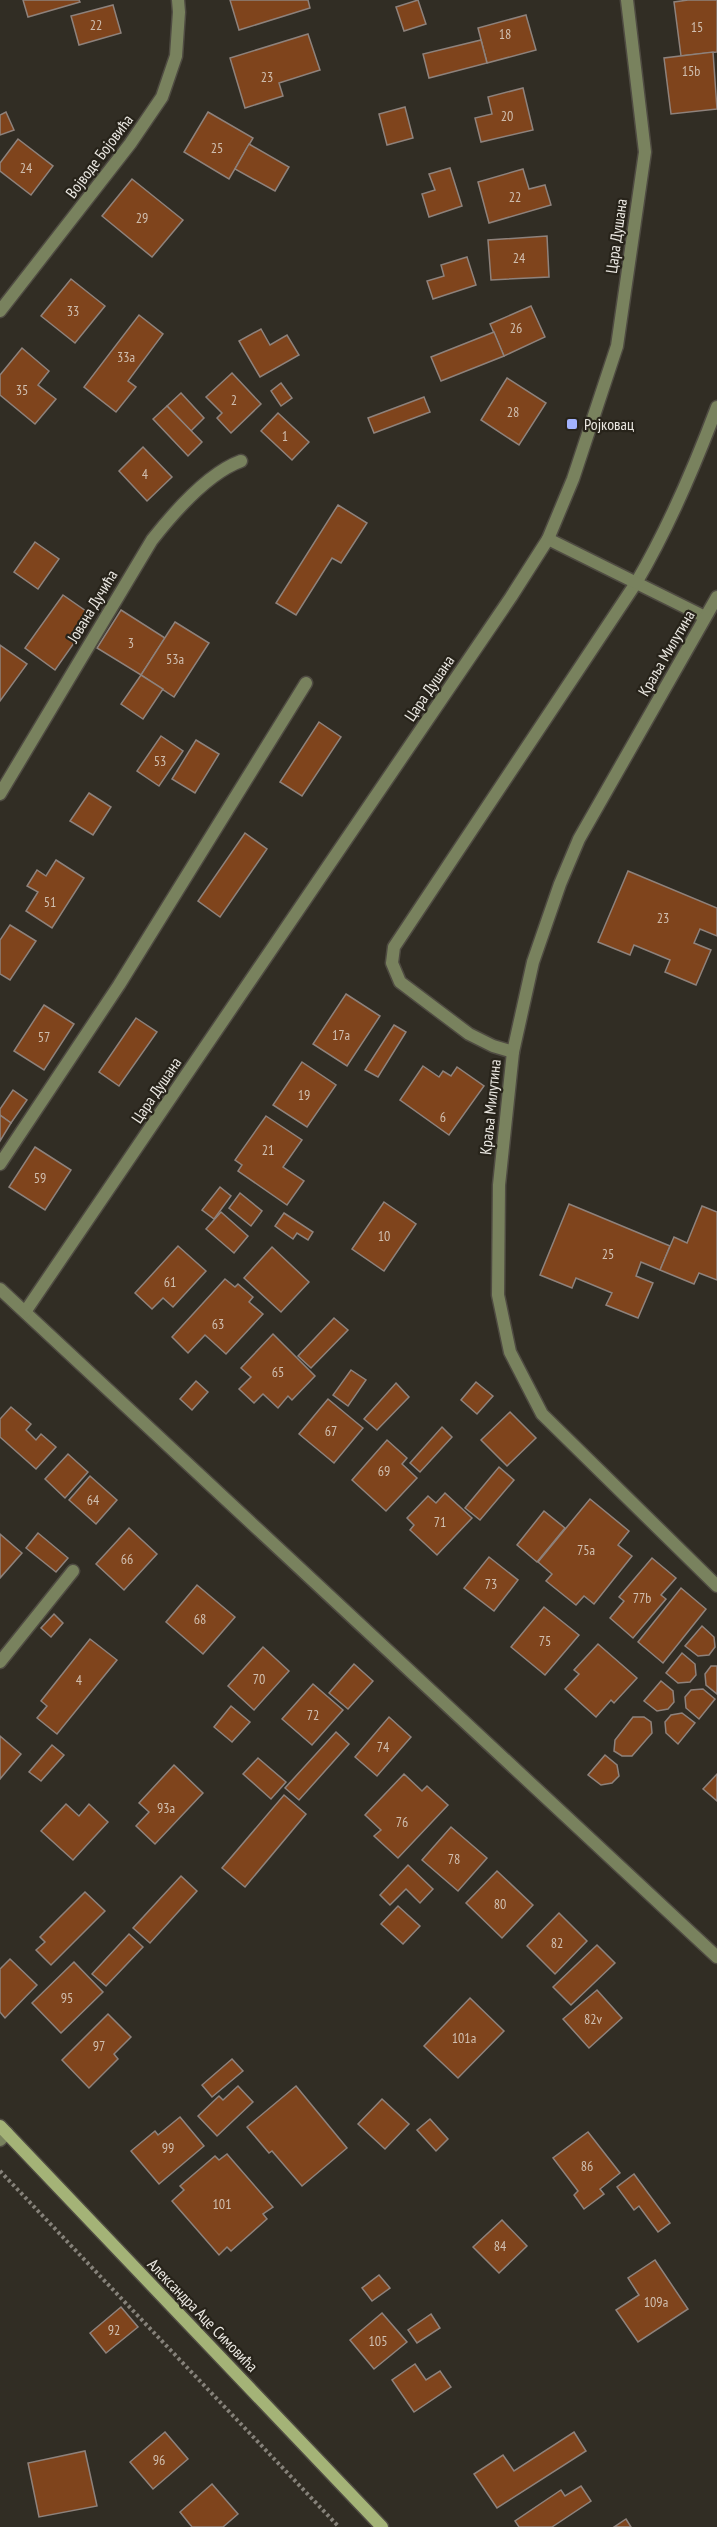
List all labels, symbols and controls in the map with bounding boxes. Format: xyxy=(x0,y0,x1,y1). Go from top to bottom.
house number: 22 xyxy=(90,16,102,34)
house number: 15 xyxy=(691,18,703,36)
house number: 18 xyxy=(499,25,511,43)
house number: 15b xyxy=(682,62,700,80)
house number: 23 xyxy=(261,68,273,86)
house number: 20 xyxy=(501,107,513,125)
street label: Војводе Бојовића xyxy=(61,110,137,202)
house number: 25 xyxy=(211,139,223,157)
house number: 24 xyxy=(20,159,33,177)
house number: 22 xyxy=(509,188,521,206)
street label: Цара Душана xyxy=(601,197,631,275)
house number: 29 xyxy=(136,209,148,227)
house number: 24 xyxy=(513,249,526,267)
house number: 33 xyxy=(67,302,79,320)
house number: 26 xyxy=(510,319,522,337)
house number: 33a xyxy=(117,348,135,366)
house number: 35 xyxy=(16,381,28,399)
house number: 2 xyxy=(231,391,237,409)
house number: 28 xyxy=(507,403,519,421)
place label: Ројковац xyxy=(584,414,634,434)
marker: Ројковац xyxy=(565,417,579,431)
house number: 1 xyxy=(282,427,288,445)
house number: 4 xyxy=(142,465,149,483)
street label: Јована Дучића xyxy=(62,566,121,647)
street label: Краља Милутина xyxy=(633,606,699,700)
house number: 3 xyxy=(128,634,134,652)
house number: 53a xyxy=(166,650,184,668)
street label: Цара Душана xyxy=(400,651,458,725)
house number: 53 xyxy=(154,752,166,770)
house number: 51 xyxy=(44,893,56,911)
house number: 23 xyxy=(657,909,669,927)
house number: 17a xyxy=(332,1026,350,1044)
house number: 57 xyxy=(38,1028,50,1046)
street label: Цара Душана xyxy=(127,1053,185,1127)
street label: Краља Милутина xyxy=(475,1058,505,1156)
house number: 19 xyxy=(298,1086,310,1104)
house number: 6 xyxy=(440,1108,446,1126)
house number: 21 xyxy=(262,1141,274,1159)
house number: 59 xyxy=(34,1169,46,1187)
house number: 10 xyxy=(378,1227,390,1245)
house number: 25 xyxy=(602,1245,614,1263)
house number: 61 xyxy=(164,1273,176,1291)
house number: 63 xyxy=(212,1315,224,1333)
house number: 65 xyxy=(272,1363,284,1381)
house number: 67 xyxy=(325,1422,337,1440)
house number: 69 xyxy=(378,1462,390,1480)
house number: 64 xyxy=(87,1491,100,1509)
house number: 71 xyxy=(434,1513,446,1531)
house number: 75a xyxy=(577,1541,595,1559)
house number: 66 xyxy=(121,1550,133,1568)
house number: 73 xyxy=(485,1575,497,1593)
house number: 77b xyxy=(633,1589,651,1607)
house number: 68 xyxy=(194,1610,206,1628)
house number: 75 xyxy=(539,1632,551,1650)
house number: 70 xyxy=(253,1670,265,1688)
house number: 4 xyxy=(76,1671,83,1689)
house number: 72 xyxy=(307,1706,319,1724)
house number: 74 xyxy=(377,1738,390,1756)
house number: 93a xyxy=(157,1799,175,1817)
house number: 76 xyxy=(396,1813,408,1831)
house number: 78 xyxy=(448,1850,460,1868)
house number: 80 xyxy=(494,1895,506,1913)
house number: 82 xyxy=(551,1934,563,1952)
house number: 95 xyxy=(61,1989,73,2007)
house number: 82v xyxy=(584,2010,603,2028)
house number: 101a xyxy=(452,2029,476,2047)
house number: 97 xyxy=(93,2037,105,2055)
house number: 99 xyxy=(162,2139,174,2157)
house number: 86 xyxy=(581,2157,593,2175)
house number: 101 xyxy=(213,2195,231,2213)
house number: 84 xyxy=(494,2237,507,2255)
street label: Александра Аце Симовића xyxy=(144,2254,262,2376)
house number: 109a xyxy=(644,2293,668,2311)
house number: 92 xyxy=(108,2321,120,2339)
house number: 105 xyxy=(369,2332,387,2350)
house number: 96 xyxy=(153,2451,165,2469)

